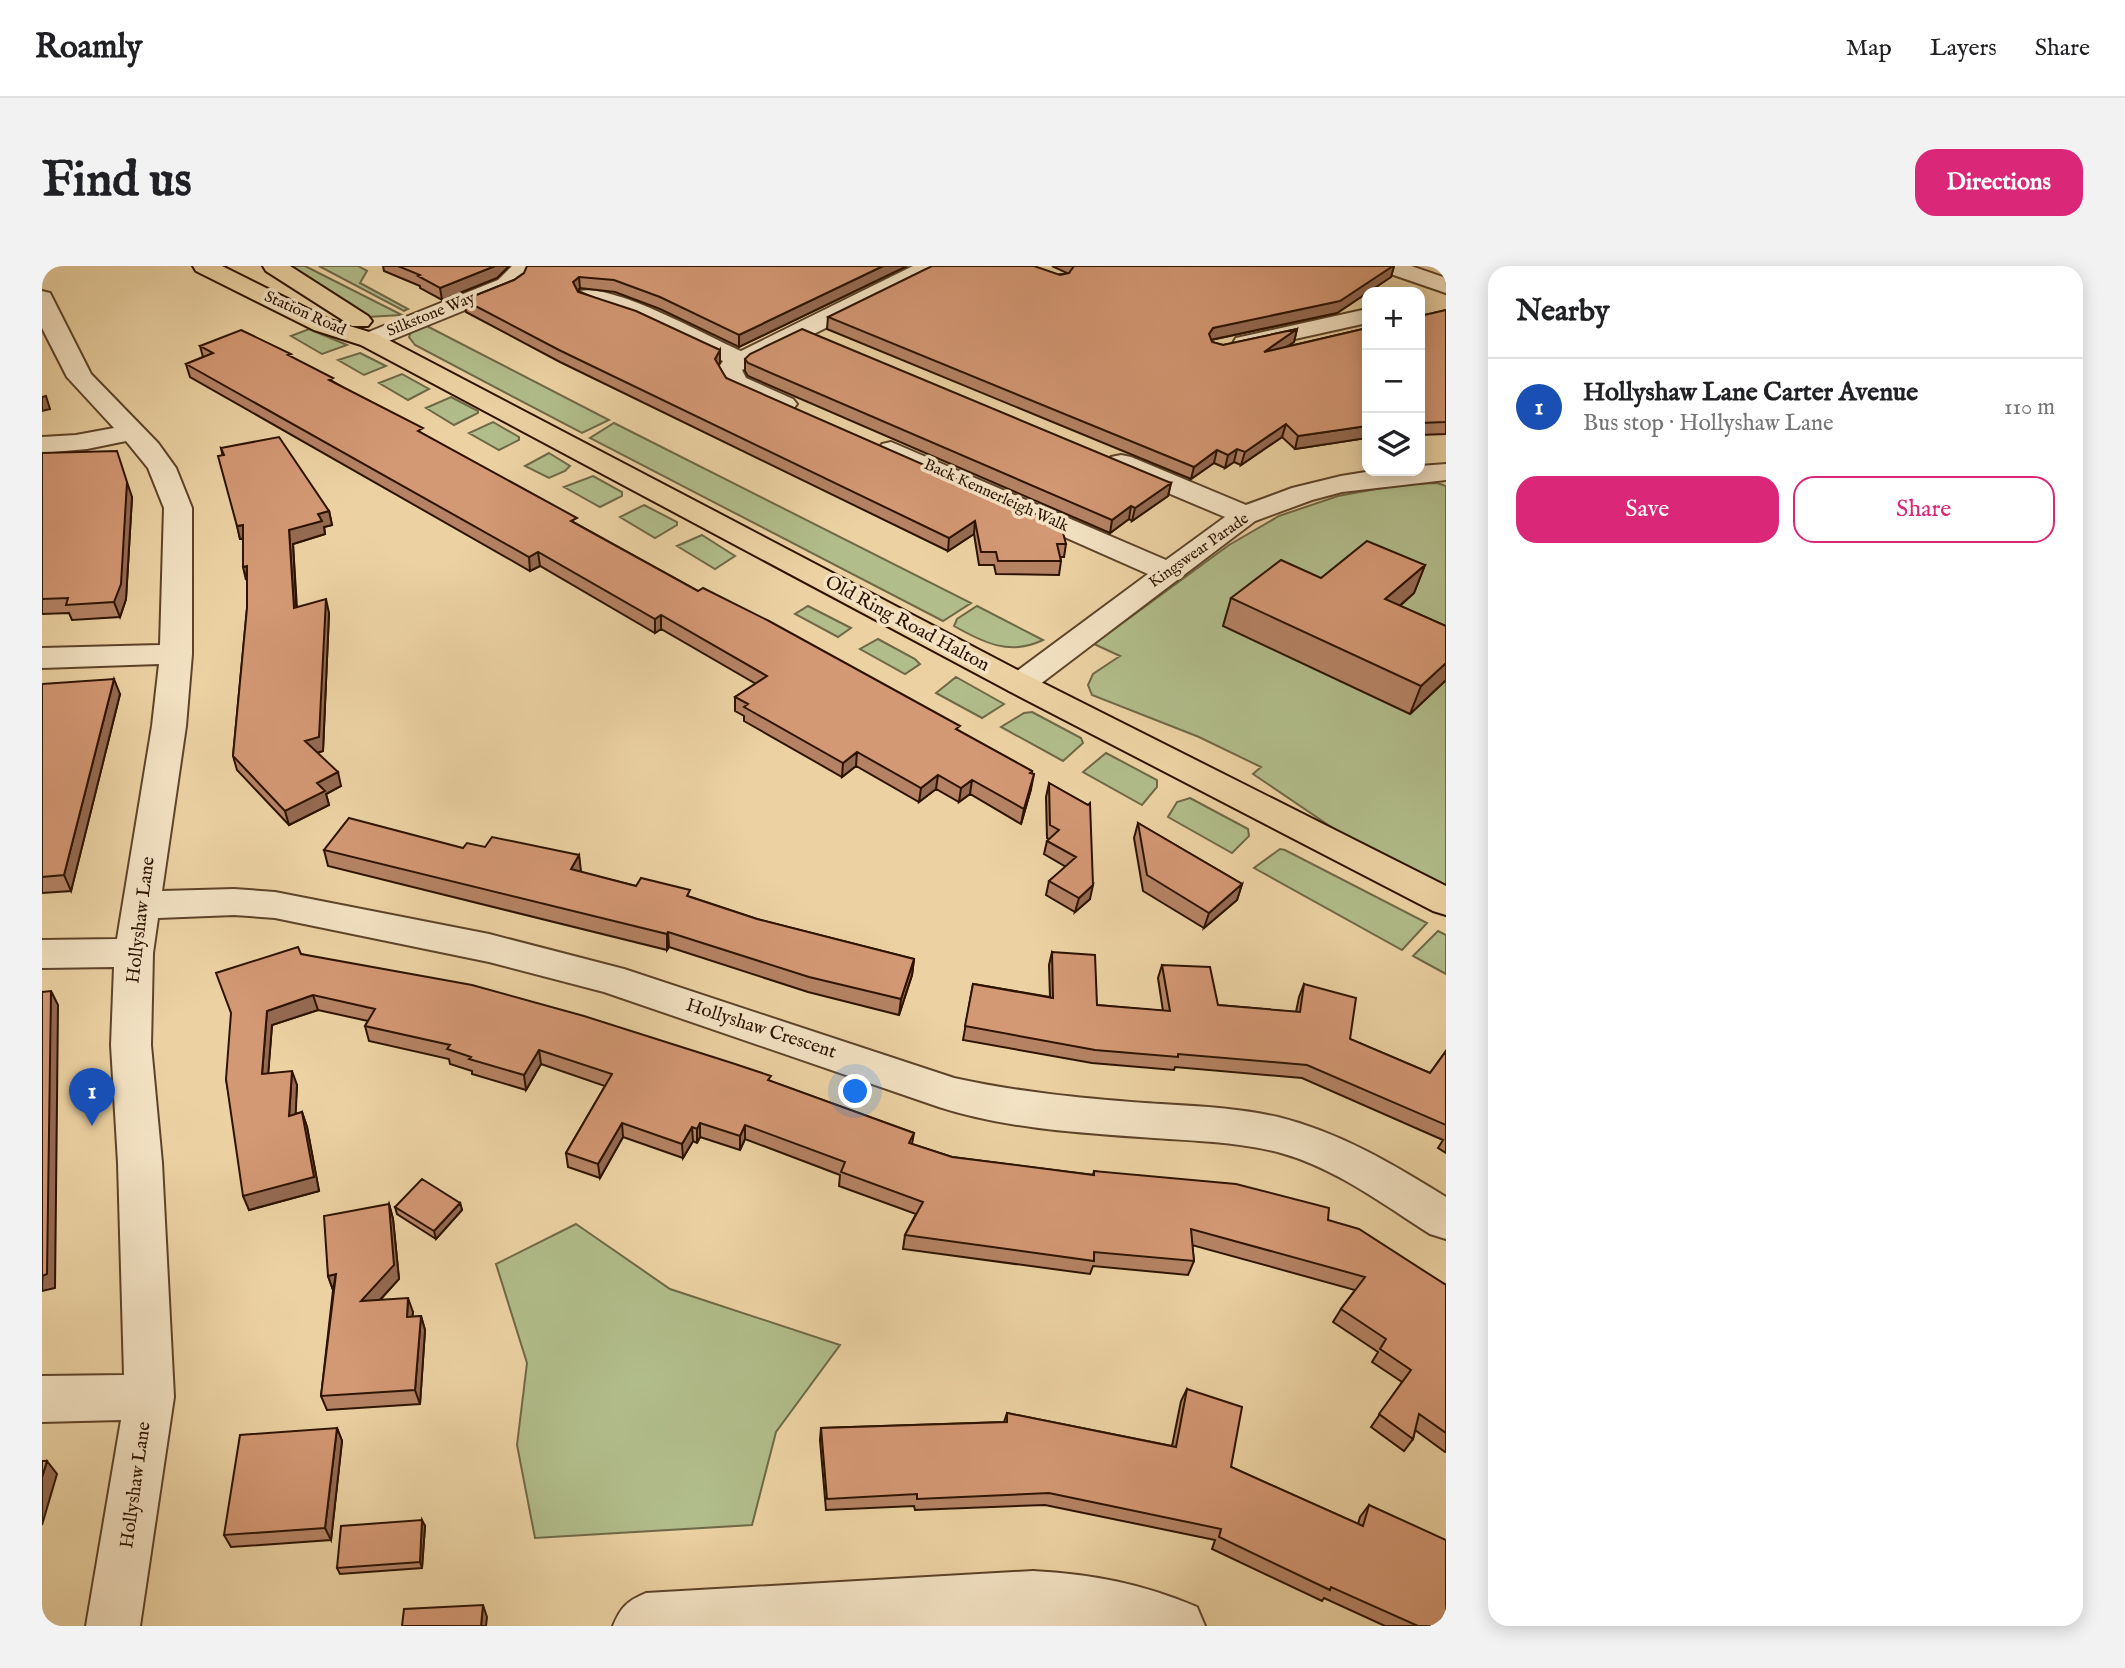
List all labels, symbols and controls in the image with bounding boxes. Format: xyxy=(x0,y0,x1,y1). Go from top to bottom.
text: Roamly xyxy=(35,27,142,69)
text: Map xyxy=(1846,33,1892,64)
text: Layers xyxy=(1930,33,1997,64)
text: Share xyxy=(2035,33,2090,64)
button: Directions xyxy=(1915,149,2083,216)
text: Find us xyxy=(42,151,192,213)
street label: Station Road xyxy=(261,287,349,341)
map controls xyxy=(1362,287,1425,476)
button: + xyxy=(1362,287,1425,350)
street label: Silkstone Way xyxy=(384,288,478,342)
text: Nearby xyxy=(1516,293,1609,331)
button: − xyxy=(1362,350,1425,413)
text: Hollyshaw Lane Carter Avenue xyxy=(1583,376,1918,409)
text: 1 xyxy=(1535,393,1543,422)
text: 110 m xyxy=(2004,393,2055,422)
text: Bus stop · Hollyshaw Lane xyxy=(1583,409,1834,438)
button: layers xyxy=(1362,413,1425,476)
street label: Back Kennerleigh Walk xyxy=(921,455,1072,537)
button: Save xyxy=(1516,476,1779,543)
button: Share xyxy=(1793,476,2055,543)
street label: Kingswear Parade xyxy=(1145,509,1253,593)
street label: Old Ring Road Halton xyxy=(821,571,993,677)
street label: Hollyshaw Lane xyxy=(121,855,161,985)
street label: Hollyshaw Crescent xyxy=(683,993,840,1065)
pin: 1 xyxy=(69,1068,115,1126)
your location xyxy=(838,1074,872,1108)
street label: Hollyshaw Lane xyxy=(115,1420,157,1550)

